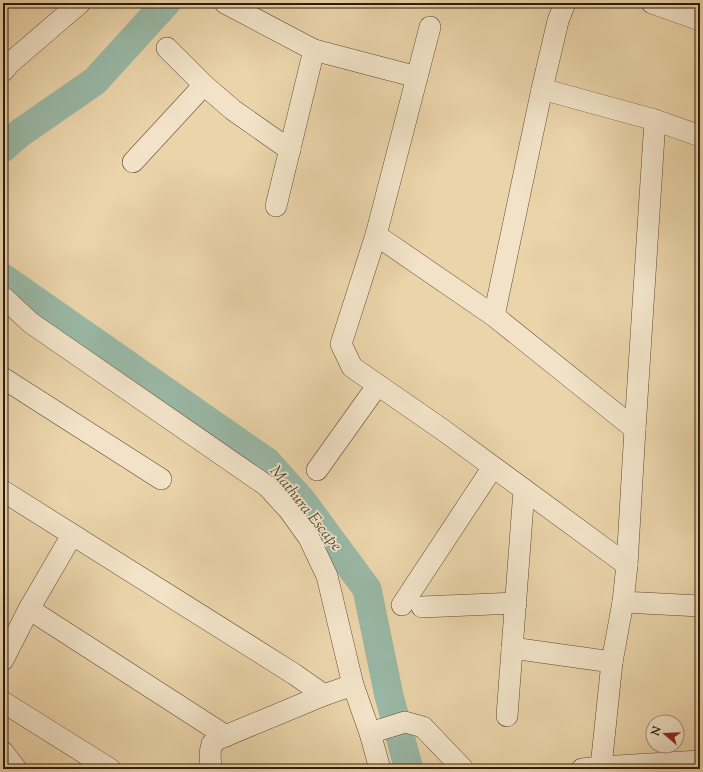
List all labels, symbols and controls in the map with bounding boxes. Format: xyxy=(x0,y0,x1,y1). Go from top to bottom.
water label: Mathura Escape xyxy=(263,461,347,557)
north arrow xyxy=(645,714,685,754)
text: N xyxy=(647,724,666,739)

